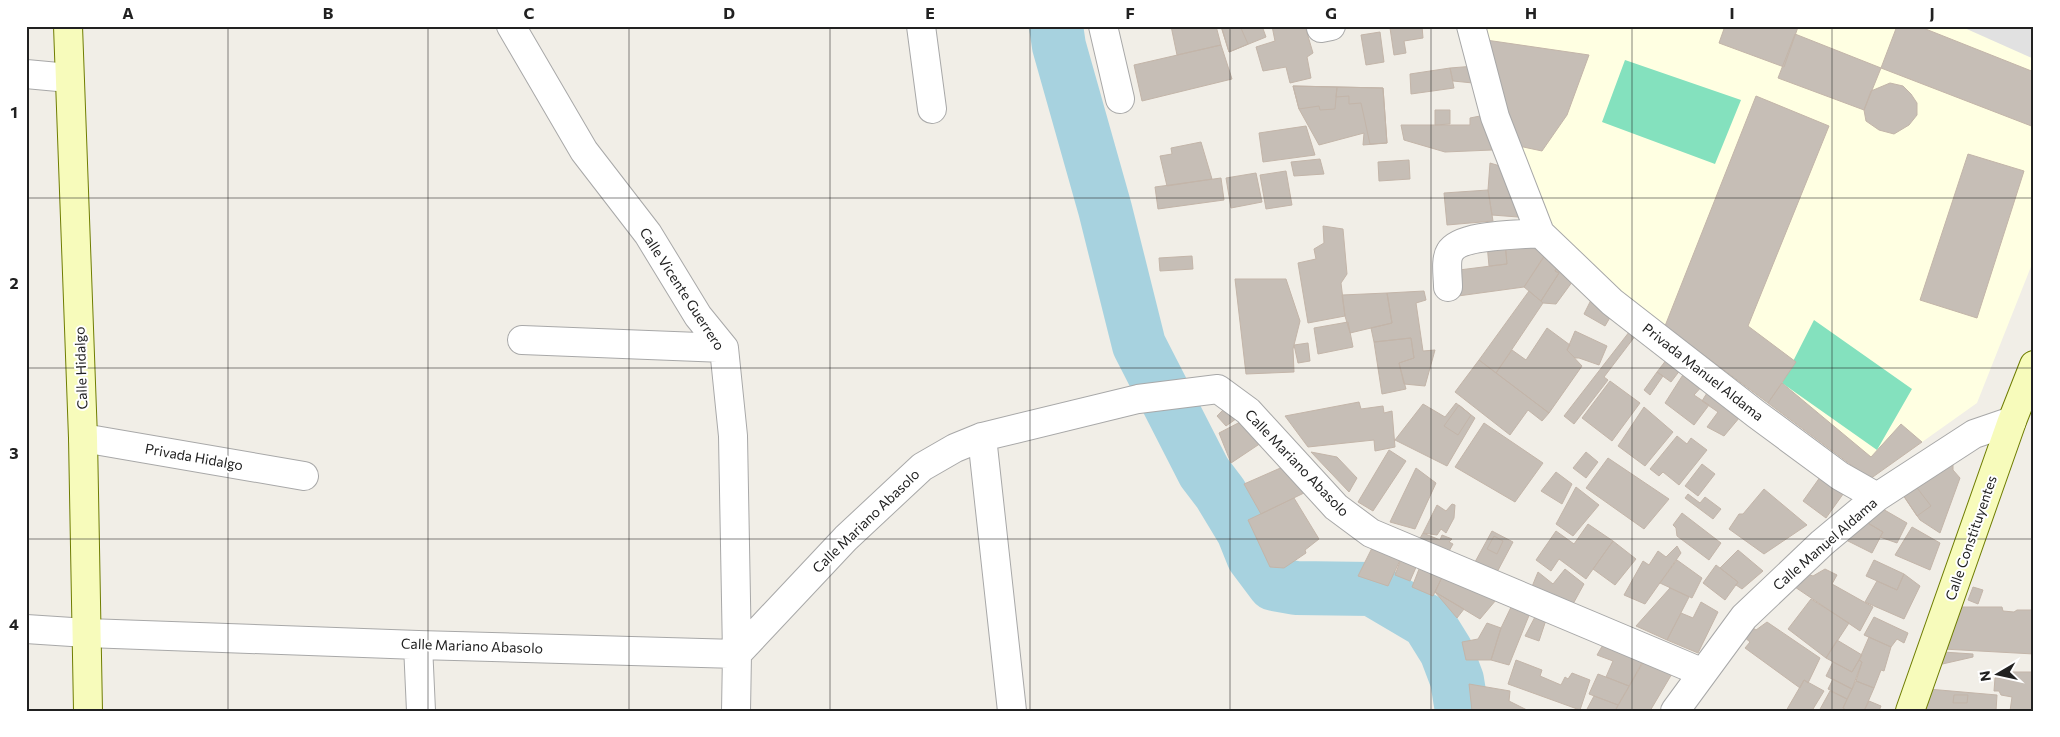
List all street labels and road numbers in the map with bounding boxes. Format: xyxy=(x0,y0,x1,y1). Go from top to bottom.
street label: Calle Vicente Guerrero xyxy=(636,224,728,353)
street label: Privada Manuel Aldama xyxy=(1640,319,1767,424)
street label: Calle Hidalgo xyxy=(71,326,90,410)
street label: Calle Mariano Abasolo xyxy=(1242,406,1353,520)
street label: Privada Hidalgo xyxy=(144,440,244,473)
street label: Calle Mariano Abasolo xyxy=(809,465,923,576)
street label: Calle Constituyentes xyxy=(1941,473,2000,603)
street label: Calle Manuel Aldama xyxy=(1769,494,1880,593)
street label: Calle Mariano Abasolo xyxy=(401,635,543,656)

